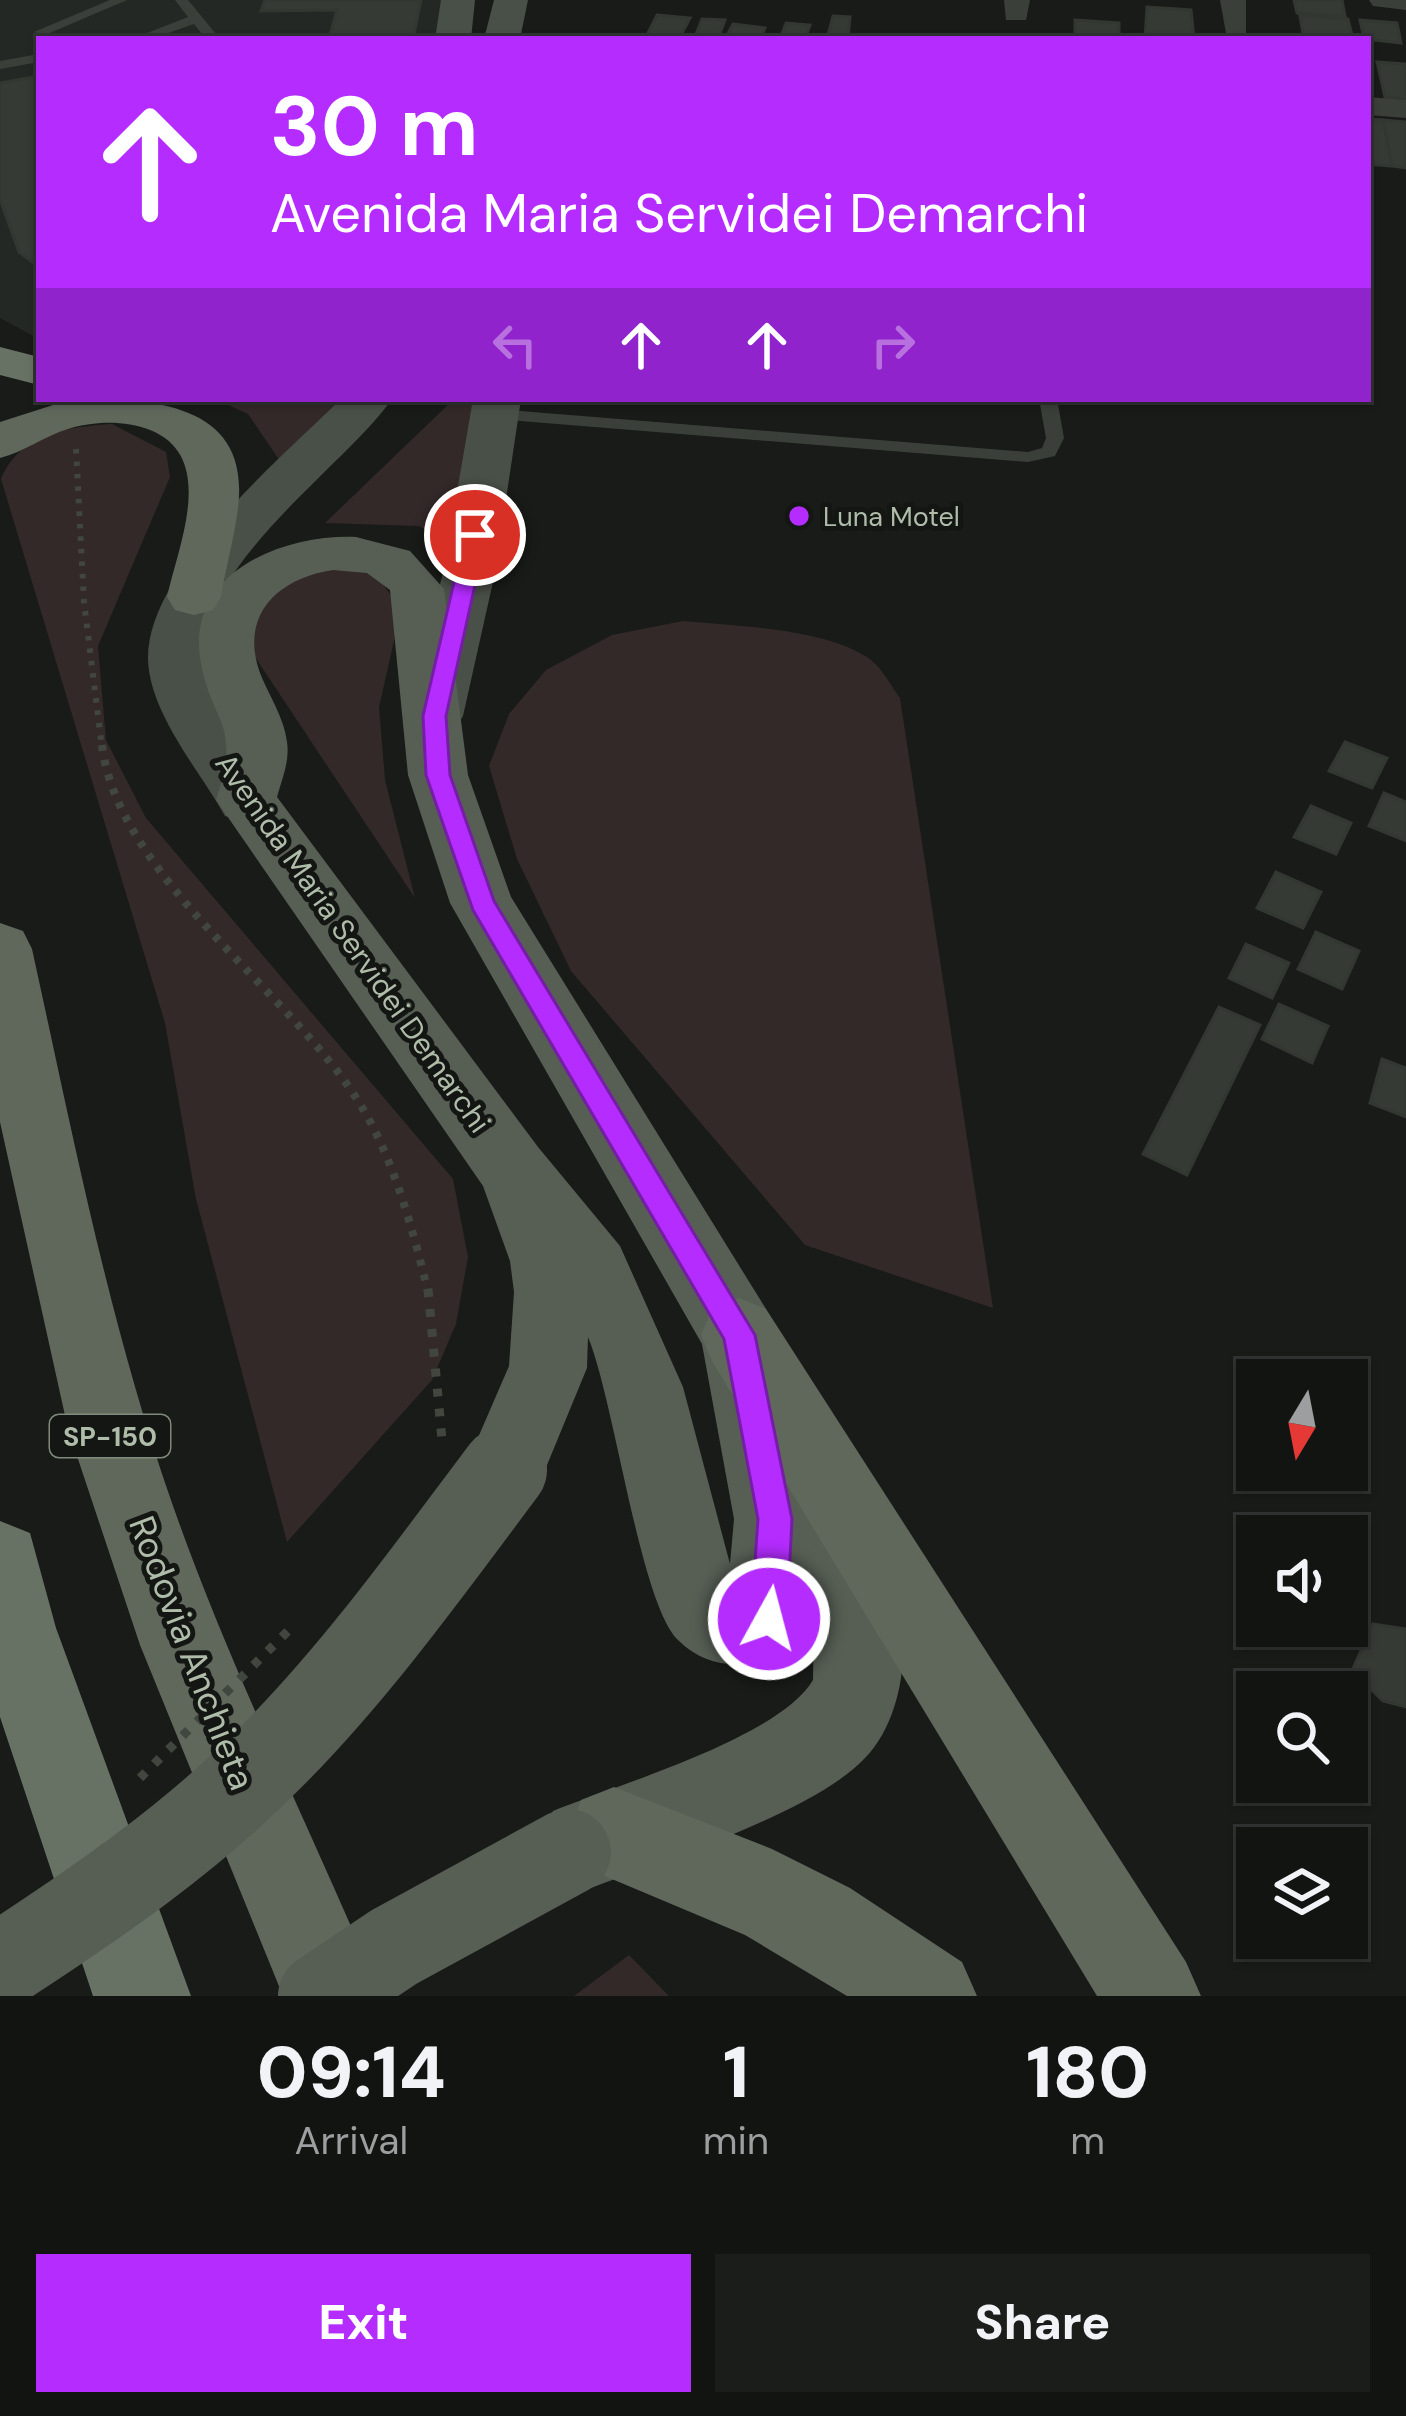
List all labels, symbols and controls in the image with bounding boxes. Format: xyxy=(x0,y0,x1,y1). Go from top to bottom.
text: 30 m xyxy=(270,72,479,181)
icon: ahead xyxy=(72,84,228,240)
text: Avenida Maria Servidei Demarchi xyxy=(270,178,1088,249)
icon: left xyxy=(482,312,548,378)
icon: ahead xyxy=(608,312,674,378)
icon: ahead xyxy=(734,312,800,378)
icon: right xyxy=(860,312,926,378)
pin xyxy=(424,484,526,586)
place label: Luna Motel xyxy=(823,499,960,534)
icon: arrive xyxy=(442,502,508,568)
marker: Luna Motel xyxy=(786,503,812,529)
street label: Avenida Maria Servidei Demarchi xyxy=(207,746,499,1140)
north arrow xyxy=(1236,1359,1368,1491)
map controls xyxy=(1236,1359,1368,1959)
road number: SP-150 xyxy=(50,1415,170,1457)
street label: Rodovia Anchieta xyxy=(118,1509,266,1797)
button: sound xyxy=(1236,1515,1368,1647)
position arrow xyxy=(706,1556,832,1682)
button: search xyxy=(1236,1671,1368,1803)
button: layers xyxy=(1236,1827,1368,1959)
text: 09:14 xyxy=(257,2026,446,2119)
text: 1 xyxy=(723,2026,749,2119)
text: 180 xyxy=(1026,2026,1149,2119)
text: Arrival xyxy=(295,2115,408,2166)
text: min xyxy=(703,2115,769,2166)
text: m xyxy=(1070,2115,1105,2166)
button: Exit xyxy=(36,2254,691,2392)
button: Share xyxy=(715,2254,1370,2392)

